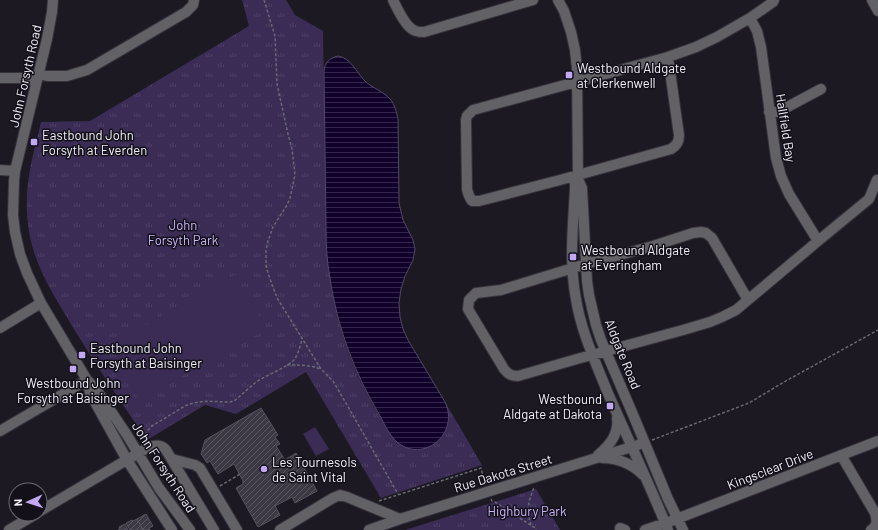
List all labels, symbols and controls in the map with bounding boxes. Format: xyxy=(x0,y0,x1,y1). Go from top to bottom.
street label: John Forsyth Road xyxy=(5,23,45,129)
place label: Westbound Aldgate at Clerkenwell xyxy=(577,60,686,91)
marker: Westbound Aldgate at Clerkenwell xyxy=(564,70,574,80)
street label: Hallfield Bay xyxy=(773,93,799,163)
place label: Eastbound John Forsyth at Everden xyxy=(42,127,147,158)
marker: Eastbound John Forsyth at Everden xyxy=(29,137,39,147)
park label: John Forsyth Park xyxy=(148,217,219,248)
place label: Westbound Aldgate at Everingham xyxy=(581,242,690,273)
marker: Westbound Aldgate at Everingham xyxy=(568,252,578,262)
street label: Aldgate Road xyxy=(602,317,644,391)
place label: Eastbound John Forsyth at Baisinger xyxy=(90,340,202,371)
marker: Eastbound John Forsyth at Baisinger xyxy=(77,350,87,360)
marker: Westbound John Forsyth at Baisinger xyxy=(68,364,78,374)
place label: Westbound John Forsyth at Baisinger xyxy=(17,375,129,406)
place label: Westbound Aldgate at Dakota xyxy=(503,391,602,422)
marker: Westbound Aldgate at Dakota xyxy=(605,401,615,411)
street label: John Forsyth Road xyxy=(129,419,199,515)
street label: Kingsclear Drive xyxy=(725,445,815,493)
street label: Rue Dakota Street xyxy=(452,450,554,496)
place label: Les Tournesols de Saint Vital xyxy=(272,454,357,485)
marker: Les Tournesols de Saint Vital xyxy=(259,464,269,474)
north arrow xyxy=(8,482,48,522)
text: N xyxy=(11,499,24,507)
park label: Highbury Park xyxy=(487,503,567,519)

